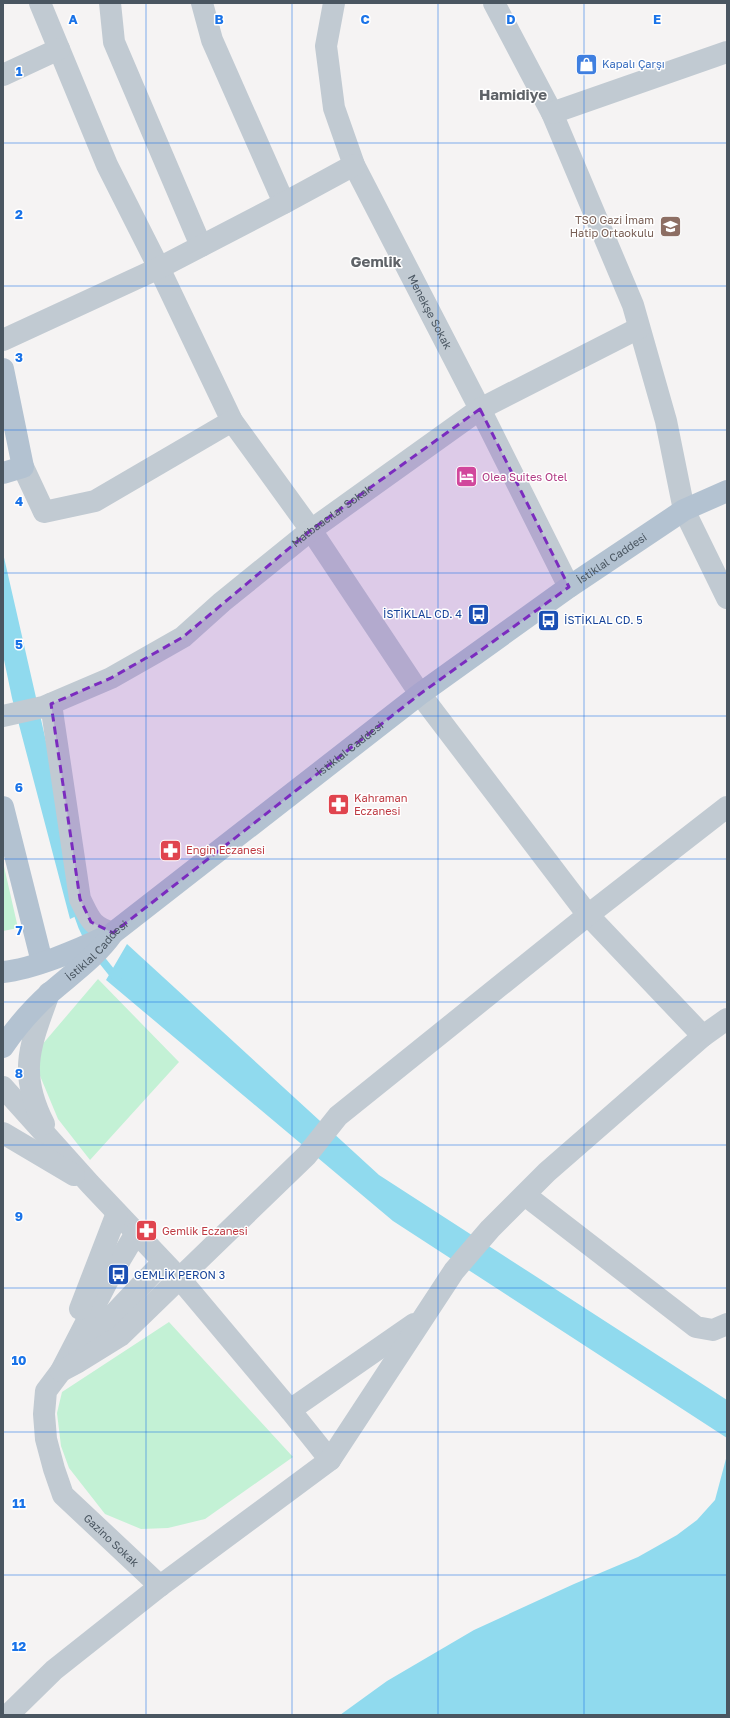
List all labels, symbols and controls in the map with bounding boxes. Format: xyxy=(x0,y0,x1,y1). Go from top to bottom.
text: A xyxy=(68,11,78,27)
text: B xyxy=(214,11,224,27)
text: C xyxy=(360,11,370,27)
text: D xyxy=(506,11,516,27)
text: E xyxy=(653,11,661,27)
shop icon: Kapalı Çarşı xyxy=(574,51,600,77)
place label: Kapalı Çarşı xyxy=(602,57,665,70)
text: 1 xyxy=(16,63,23,79)
district label: Hamidiye xyxy=(479,85,547,103)
text: 2 xyxy=(15,206,23,222)
place label: TSO Gazi İmam Hatip Ortaokulu xyxy=(570,213,654,239)
school or university icon: TSO Gazi İmam Hatip Ortaokulu xyxy=(657,213,683,239)
district label: Gemlik xyxy=(351,252,402,270)
street label: Menekşe Sokak xyxy=(406,272,455,351)
text: 3 xyxy=(15,349,23,365)
hotel icon: Olea Suites Otel xyxy=(454,464,480,490)
place label: Olea Suites Otel xyxy=(482,470,568,483)
street label: Matbaacılar Sokak xyxy=(289,481,375,549)
text: 4 xyxy=(15,493,23,509)
street label: İstiklal Caddesi xyxy=(574,530,649,586)
bus stop icon: İSTİKLAL CD. 4 xyxy=(465,601,491,627)
place label: İSTİKLAL CD. 4 xyxy=(383,607,462,620)
bus stop icon: İSTİKLAL CD. 5 xyxy=(536,607,562,633)
place label: İSTİKLAL CD. 5 xyxy=(564,613,643,626)
text: 5 xyxy=(15,636,23,652)
street label: İstiklal Caddesi xyxy=(313,718,386,778)
text: 6 xyxy=(15,779,23,795)
pharmacy icon: Kahraman Eczanesi xyxy=(325,791,351,817)
place label: Kahraman Eczanesi xyxy=(354,791,408,817)
pharmacy icon: Engin Eczanesi xyxy=(157,837,183,863)
place label: Engin Eczanesi xyxy=(186,843,265,856)
street label: İstiklal Caddesi xyxy=(63,917,130,983)
text: 7 xyxy=(15,922,23,938)
text: 8 xyxy=(15,1065,23,1081)
text: 9 xyxy=(15,1208,23,1224)
pharmacy icon: Gemlik Eczanesi xyxy=(133,1218,159,1244)
place label: Gemlik Eczanesi xyxy=(162,1224,248,1237)
bus stop icon: GEMLİK PERON 3 xyxy=(106,1262,132,1288)
place label: GEMLİK PERON 3 xyxy=(134,1268,225,1281)
text: 10 xyxy=(11,1352,27,1368)
text: 11 xyxy=(12,1495,26,1511)
street label: Gazino Sokak xyxy=(81,1511,142,1569)
text: 12 xyxy=(12,1638,26,1654)

